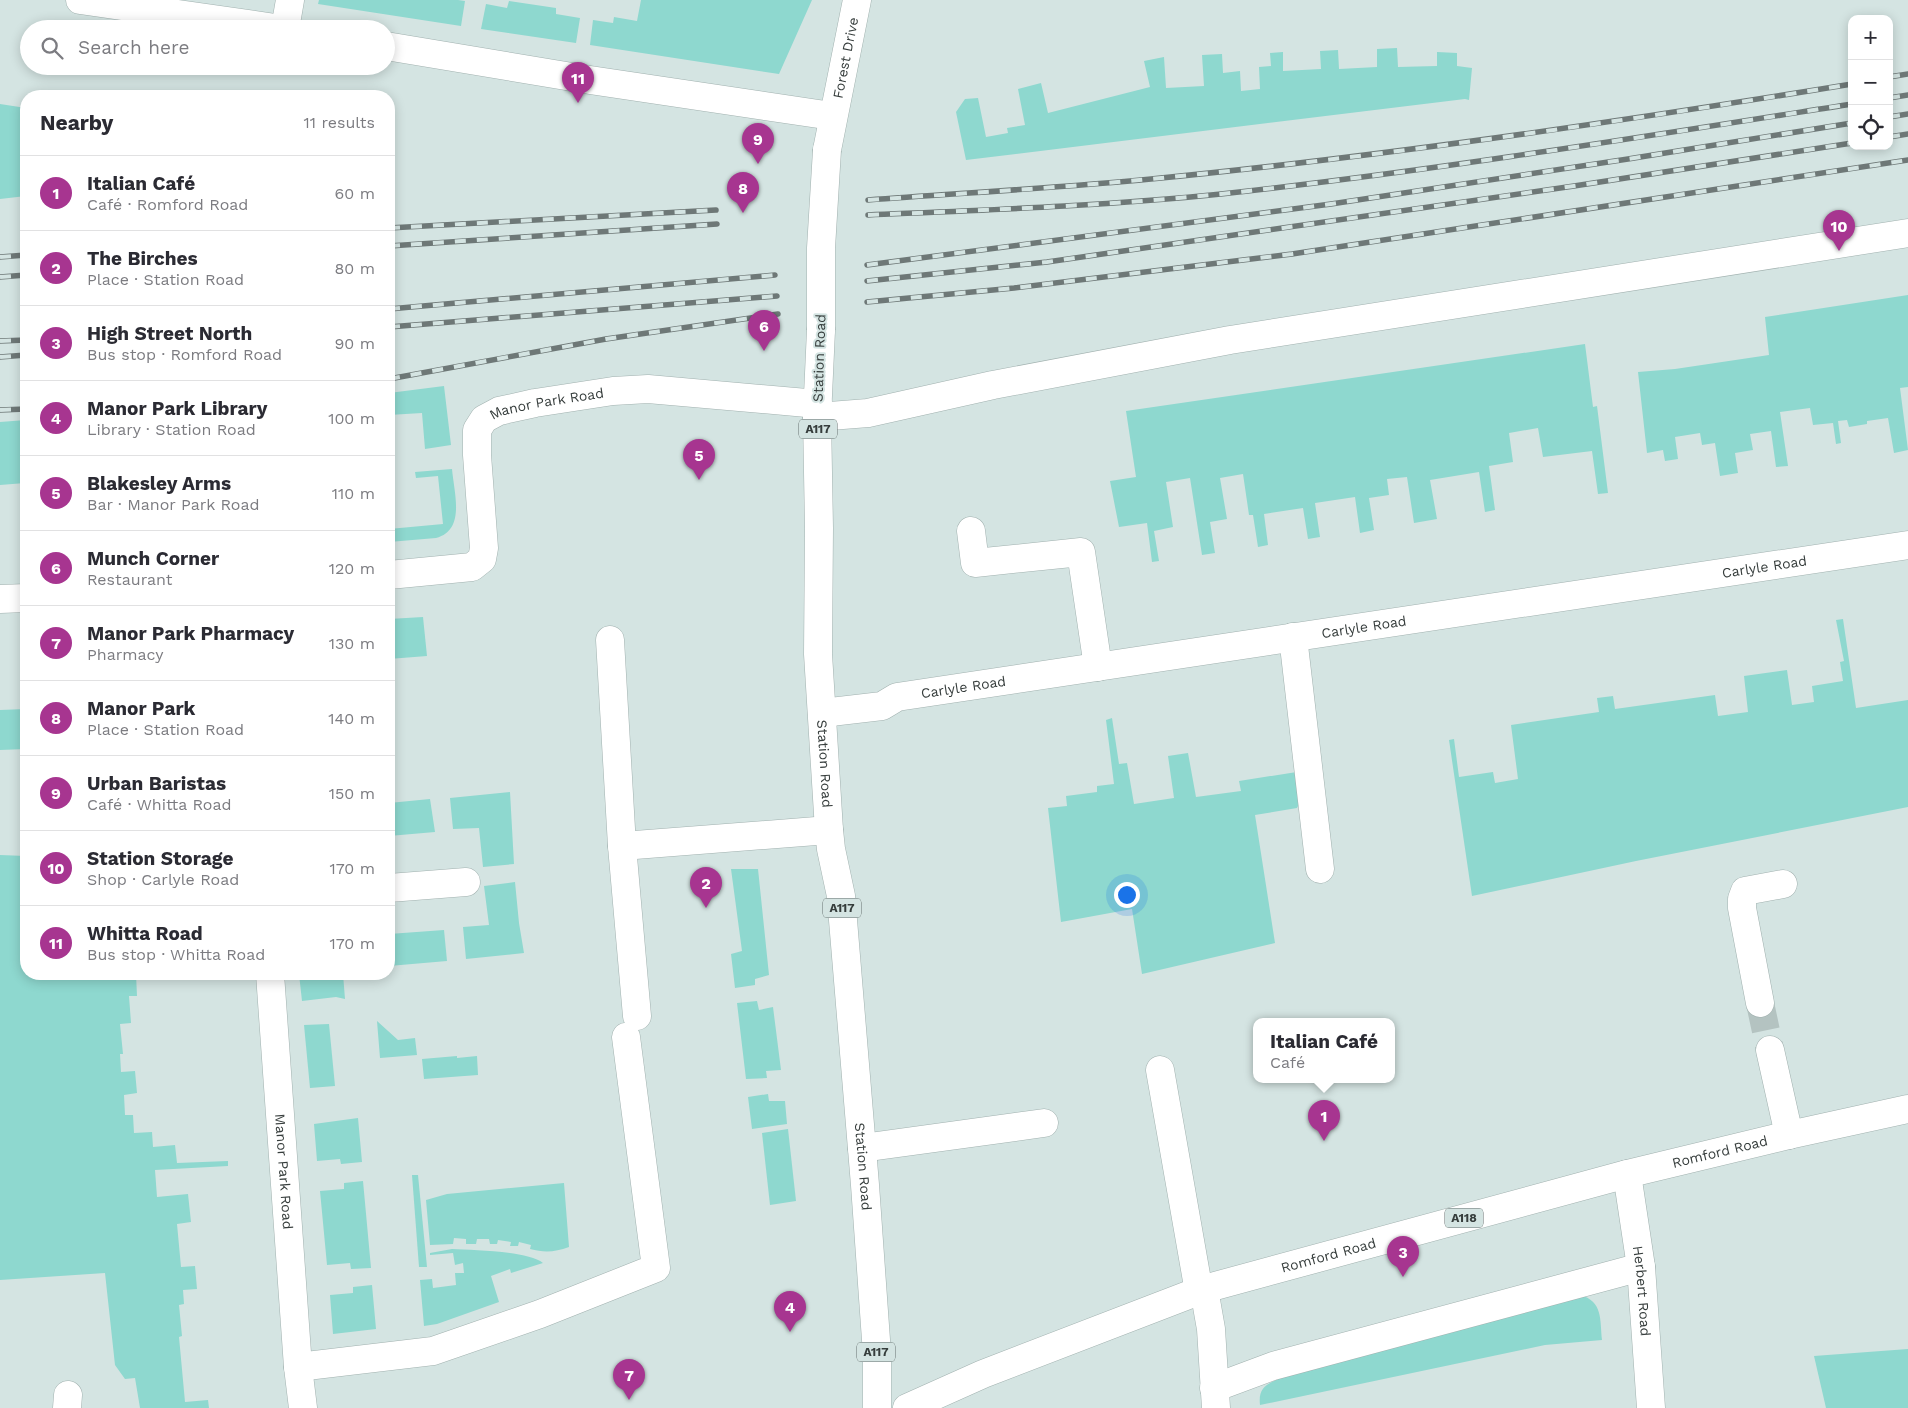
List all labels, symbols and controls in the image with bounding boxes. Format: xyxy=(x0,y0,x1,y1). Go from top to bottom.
map controls xyxy=(1848,15,1893,150)
button: + xyxy=(1848,15,1893,60)
street label: Forest Drive xyxy=(829,16,861,100)
search box xyxy=(20,20,395,75)
icon: search xyxy=(38,34,66,62)
text: Search here xyxy=(78,36,189,59)
button: − xyxy=(1848,60,1893,105)
pin: 11 xyxy=(562,62,594,103)
button: locate xyxy=(1848,105,1893,150)
text: Nearby xyxy=(40,110,113,135)
text: 11 results xyxy=(304,113,375,132)
pin: 9 xyxy=(742,123,774,164)
text: Italian Café xyxy=(87,172,195,195)
pin: 8 xyxy=(727,172,759,213)
text: 1 xyxy=(53,184,59,203)
text: 60 m xyxy=(335,184,375,203)
text: Café · Romford Road xyxy=(87,195,248,214)
pin: 10 xyxy=(1823,210,1855,251)
text: The Birches xyxy=(87,247,198,270)
text: 2 xyxy=(51,259,61,278)
text: 80 m xyxy=(334,259,375,278)
text: Place · Station Road xyxy=(87,270,244,289)
pin: 6 xyxy=(748,310,780,351)
street label: Station Road xyxy=(809,314,829,402)
text: High Street North xyxy=(87,322,252,345)
text: 3 xyxy=(51,334,61,353)
text: 90 m xyxy=(334,334,375,353)
text: Bus stop · Romford Road xyxy=(87,345,282,364)
street label: Manor Park Road xyxy=(487,385,605,423)
text: Manor Park Library xyxy=(87,397,267,420)
text: 4 xyxy=(51,409,61,428)
text: 100 m xyxy=(328,409,375,428)
road number: A117 xyxy=(799,419,837,438)
text: Library · Station Road xyxy=(87,420,256,439)
pin: 5 xyxy=(683,439,715,480)
text: Blakesley Arms xyxy=(87,472,231,495)
text: 5 xyxy=(51,484,61,503)
text: 110 m xyxy=(332,484,375,503)
text: Bar · Manor Park Road xyxy=(87,495,260,514)
text: Munch Corner xyxy=(87,547,219,570)
street label: Carlyle Road xyxy=(1721,552,1808,581)
text: 6 xyxy=(51,559,61,578)
text: 120 m xyxy=(329,559,375,578)
text: Restaurant xyxy=(87,570,173,589)
street label: Carlyle Road xyxy=(1320,613,1407,641)
text: Manor Park Pharmacy xyxy=(87,622,294,645)
text: 7 xyxy=(51,634,61,653)
text: 130 m xyxy=(329,634,375,653)
text: Pharmacy xyxy=(87,645,163,664)
street label: Carlyle Road xyxy=(920,673,1007,701)
text: Manor Park xyxy=(87,697,195,720)
text: 8 xyxy=(51,709,61,728)
text: 140 m xyxy=(328,709,375,728)
street label: Station Road xyxy=(814,719,836,808)
text: Place · Station Road xyxy=(87,720,244,739)
text: Urban Baristas xyxy=(87,772,226,795)
text: 9 xyxy=(51,784,61,803)
text: 150 m xyxy=(329,784,375,803)
text: Café · Whitta Road xyxy=(87,795,232,814)
text: Station Storage xyxy=(87,847,234,870)
text: 10 xyxy=(47,859,65,878)
text: 170 m xyxy=(329,859,375,878)
pin: 2 xyxy=(690,867,722,908)
text: Shop · Carlyle Road xyxy=(87,870,239,889)
your location xyxy=(1114,882,1140,908)
road number: A117 xyxy=(823,898,861,918)
text: Whitta Road xyxy=(87,922,203,945)
text: 11 xyxy=(49,934,63,953)
text: 170 m xyxy=(329,934,375,953)
text: Bus stop · Whitta Road xyxy=(87,945,265,964)
popup xyxy=(1253,1018,1395,1083)
text: Italian Café xyxy=(1270,1030,1378,1053)
text: Café xyxy=(1270,1053,1305,1072)
pin: 1 xyxy=(1308,1100,1340,1141)
street label: Manor Park Road xyxy=(272,1113,296,1230)
street label: Station Road xyxy=(852,1122,875,1211)
street label: Romford Road xyxy=(1671,1132,1769,1171)
road number: A118 xyxy=(1445,1208,1483,1228)
street label: Romford Road xyxy=(1279,1235,1378,1276)
pin: 3 xyxy=(1387,1236,1419,1277)
street label: Herbert Road xyxy=(1630,1245,1654,1337)
pin: 4 xyxy=(774,1291,806,1332)
road number: A117 xyxy=(857,1342,895,1361)
pin: 7 xyxy=(613,1359,645,1400)

